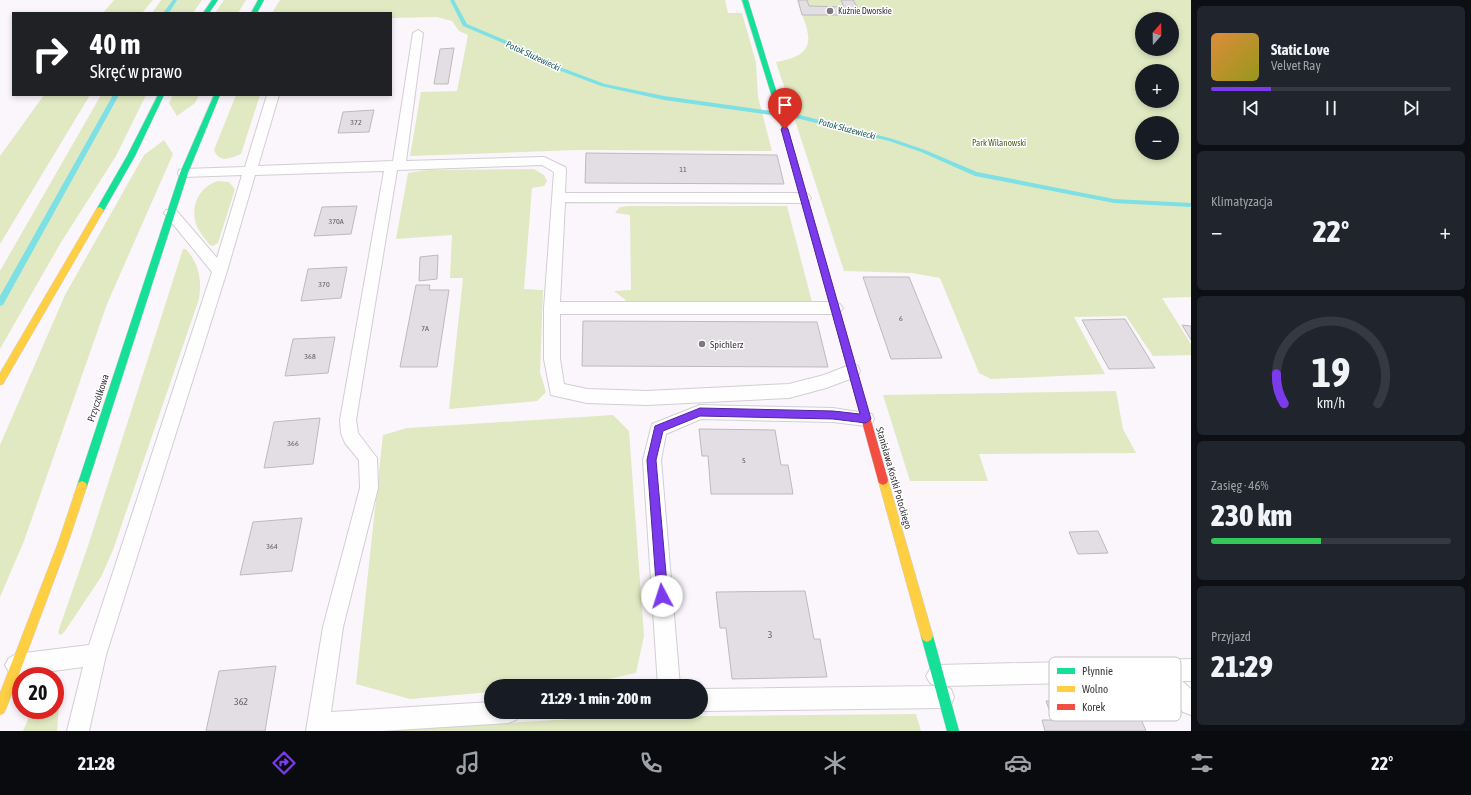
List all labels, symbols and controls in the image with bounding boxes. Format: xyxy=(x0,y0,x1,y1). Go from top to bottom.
marker: Kuźnie Dworskie xyxy=(825,6,835,16)
place label: Kuźnie Dworskie xyxy=(838,6,892,16)
north arrow xyxy=(1135,12,1179,56)
map controls xyxy=(1135,12,1179,160)
icon: right xyxy=(24,28,76,80)
text: 40 m xyxy=(90,28,140,60)
water label: Potok Służewiecki xyxy=(504,39,562,73)
text: Static Love xyxy=(1271,41,1330,58)
text: Velvet Ray xyxy=(1271,58,1321,73)
text: Skręć w prawo xyxy=(90,61,182,82)
button: + xyxy=(1135,64,1179,108)
pin xyxy=(768,88,802,129)
icon: arrive xyxy=(774,94,796,116)
icon: previous xyxy=(1240,97,1262,119)
icon: pause xyxy=(1320,97,1342,119)
icon: next xyxy=(1400,97,1422,119)
button: − xyxy=(1135,116,1179,160)
water label: Potok Służewiecki xyxy=(817,117,877,141)
house number: 372 xyxy=(350,118,362,127)
park label: Park Wilanowski xyxy=(972,138,1026,148)
house number: 11 xyxy=(679,165,687,174)
text: Klimatyzacja xyxy=(1211,194,1273,209)
text: 22° xyxy=(1313,214,1349,248)
house number: 370A xyxy=(328,217,344,226)
text: − xyxy=(1211,218,1222,244)
text: + xyxy=(1440,218,1451,244)
house number: 370 xyxy=(318,280,330,289)
house number: 6 xyxy=(899,314,903,323)
house number: 7A xyxy=(421,324,429,333)
marker: Spichlerz xyxy=(697,339,707,349)
place label: Spichlerz xyxy=(710,339,744,350)
text: 19 xyxy=(1311,347,1351,395)
house number: 368 xyxy=(304,352,316,361)
street label: Przyczółkowa xyxy=(85,373,111,423)
text: km/h xyxy=(1317,394,1345,410)
street label: Stanisława Kostki Potockiego xyxy=(874,426,914,531)
house number: 366 xyxy=(287,439,299,448)
house number: 5 xyxy=(742,456,746,465)
text: Zasięg · 46% xyxy=(1211,478,1269,493)
text: 230 km xyxy=(1211,498,1292,532)
house number: 364 xyxy=(266,542,278,551)
position arrow xyxy=(641,575,683,617)
house number: 3 xyxy=(768,629,773,640)
text: Przyjazd xyxy=(1211,629,1251,644)
text: 21:29 xyxy=(1211,649,1273,683)
legend xyxy=(1049,657,1181,721)
text: Płynnie xyxy=(1082,665,1113,677)
speed limit sign: 20 xyxy=(12,667,64,719)
text: Wolno xyxy=(1082,683,1108,695)
text: 21:29 · 1 min · 200 m xyxy=(541,690,651,707)
house number: 362 xyxy=(234,696,248,707)
text: Korek xyxy=(1082,701,1106,713)
icon: directions xyxy=(270,749,298,777)
icon: music xyxy=(454,749,482,777)
icon: phone xyxy=(637,749,665,777)
icon: climate xyxy=(821,749,849,777)
icon: car xyxy=(1004,749,1032,777)
icon: filters xyxy=(1188,749,1216,777)
text: 21:28 xyxy=(78,753,115,774)
text: 22° xyxy=(1371,753,1393,774)

